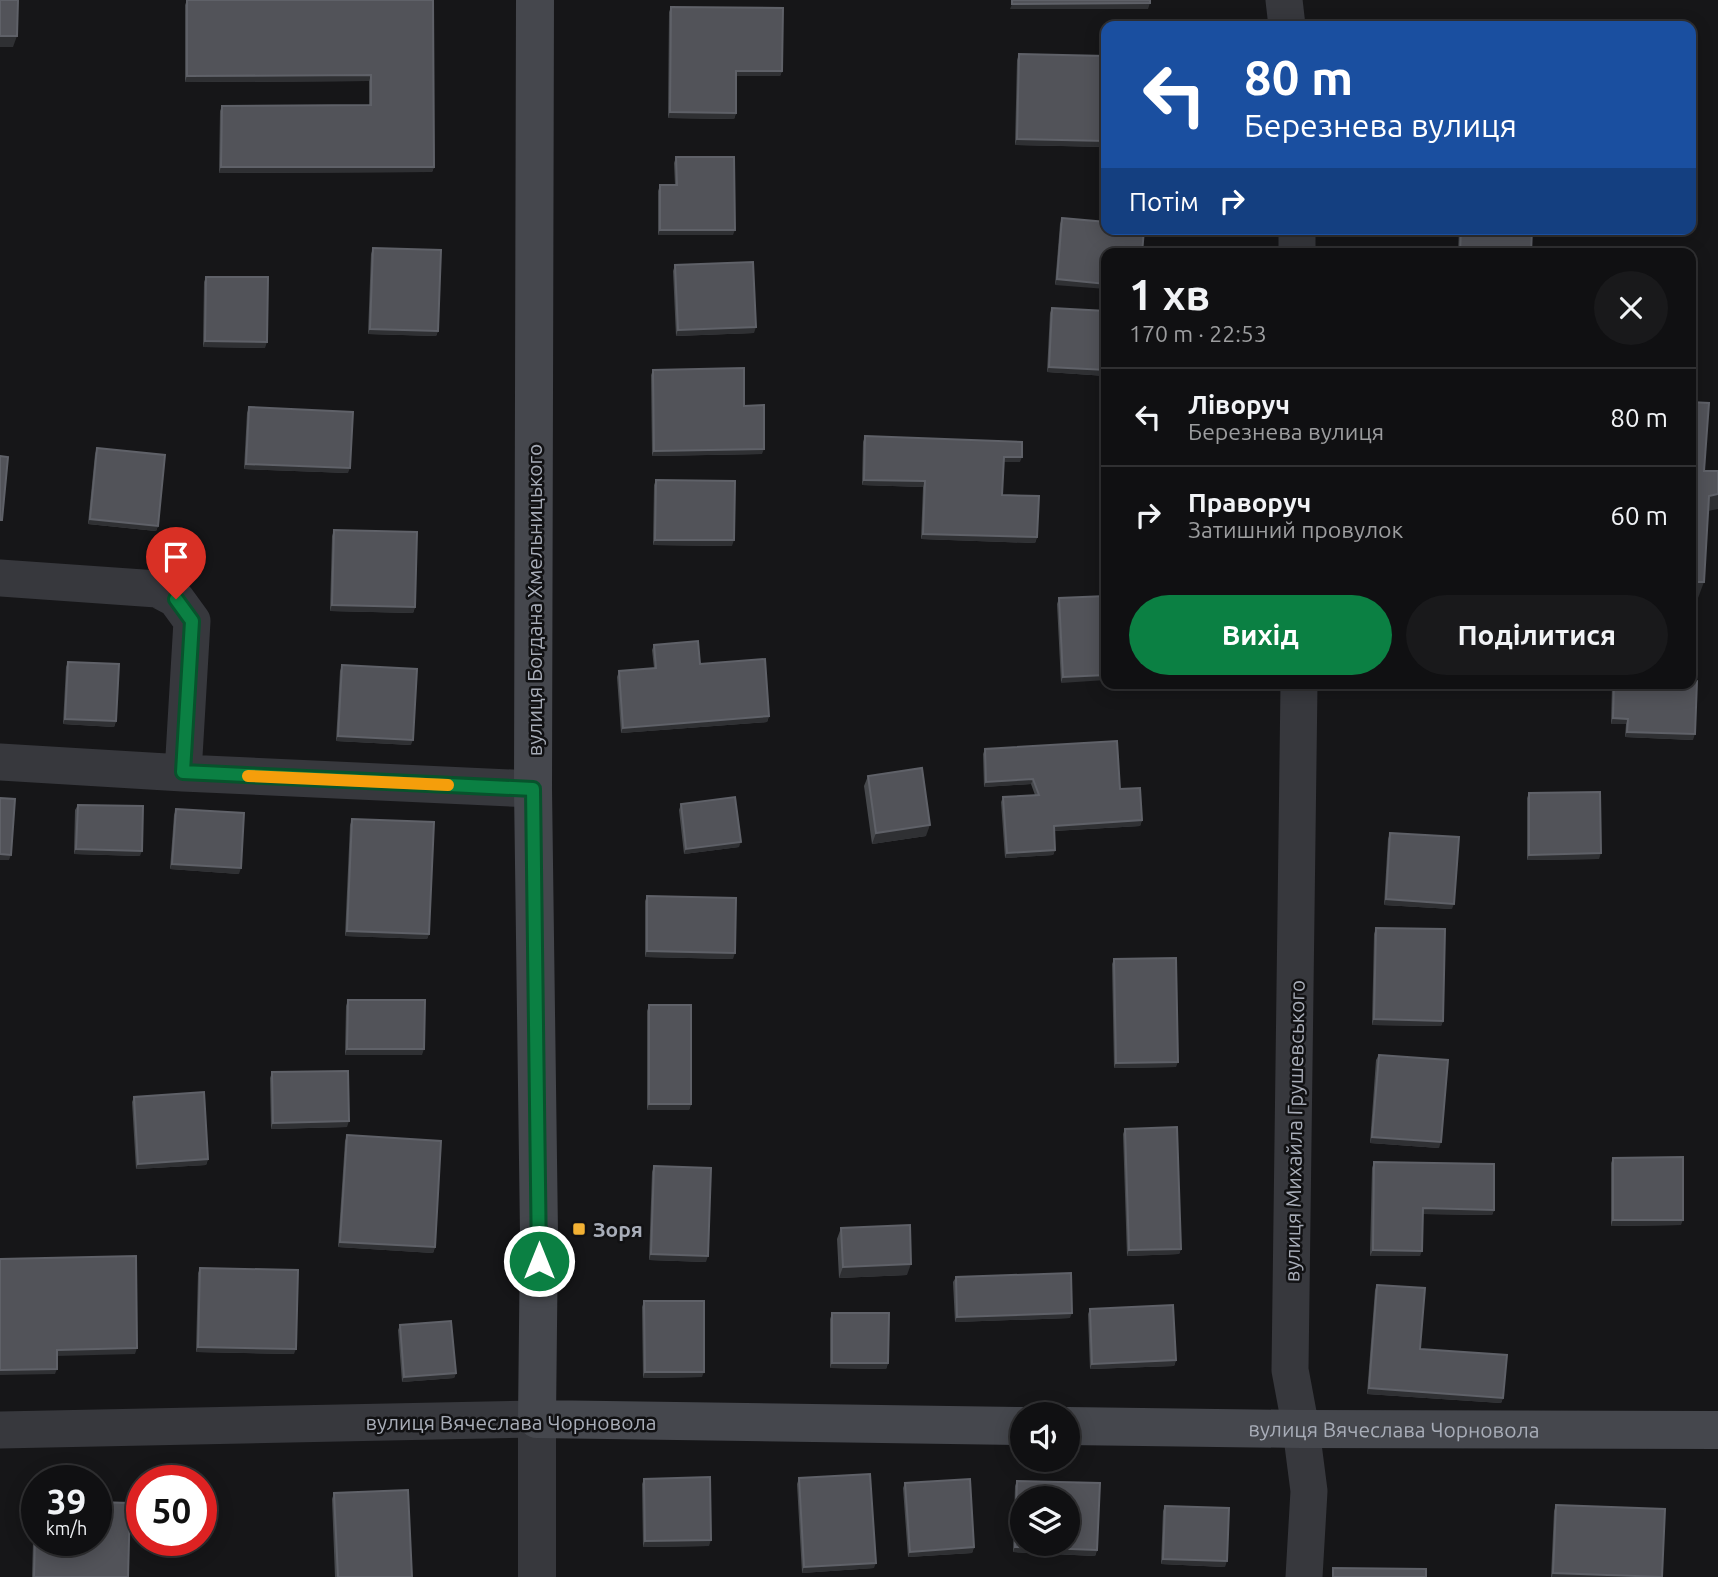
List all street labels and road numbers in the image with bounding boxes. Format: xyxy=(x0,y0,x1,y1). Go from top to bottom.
street label: вулиця Богдана Хмельницького xyxy=(522,444,546,756)
street label: вулиця Михайла Грушевського xyxy=(1279,980,1309,1282)
street label: вулиця Вячеслава Чорновола xyxy=(365,1410,657,1434)
street label: вулиця Вячеслава Чорновола xyxy=(1248,1416,1540,1442)

